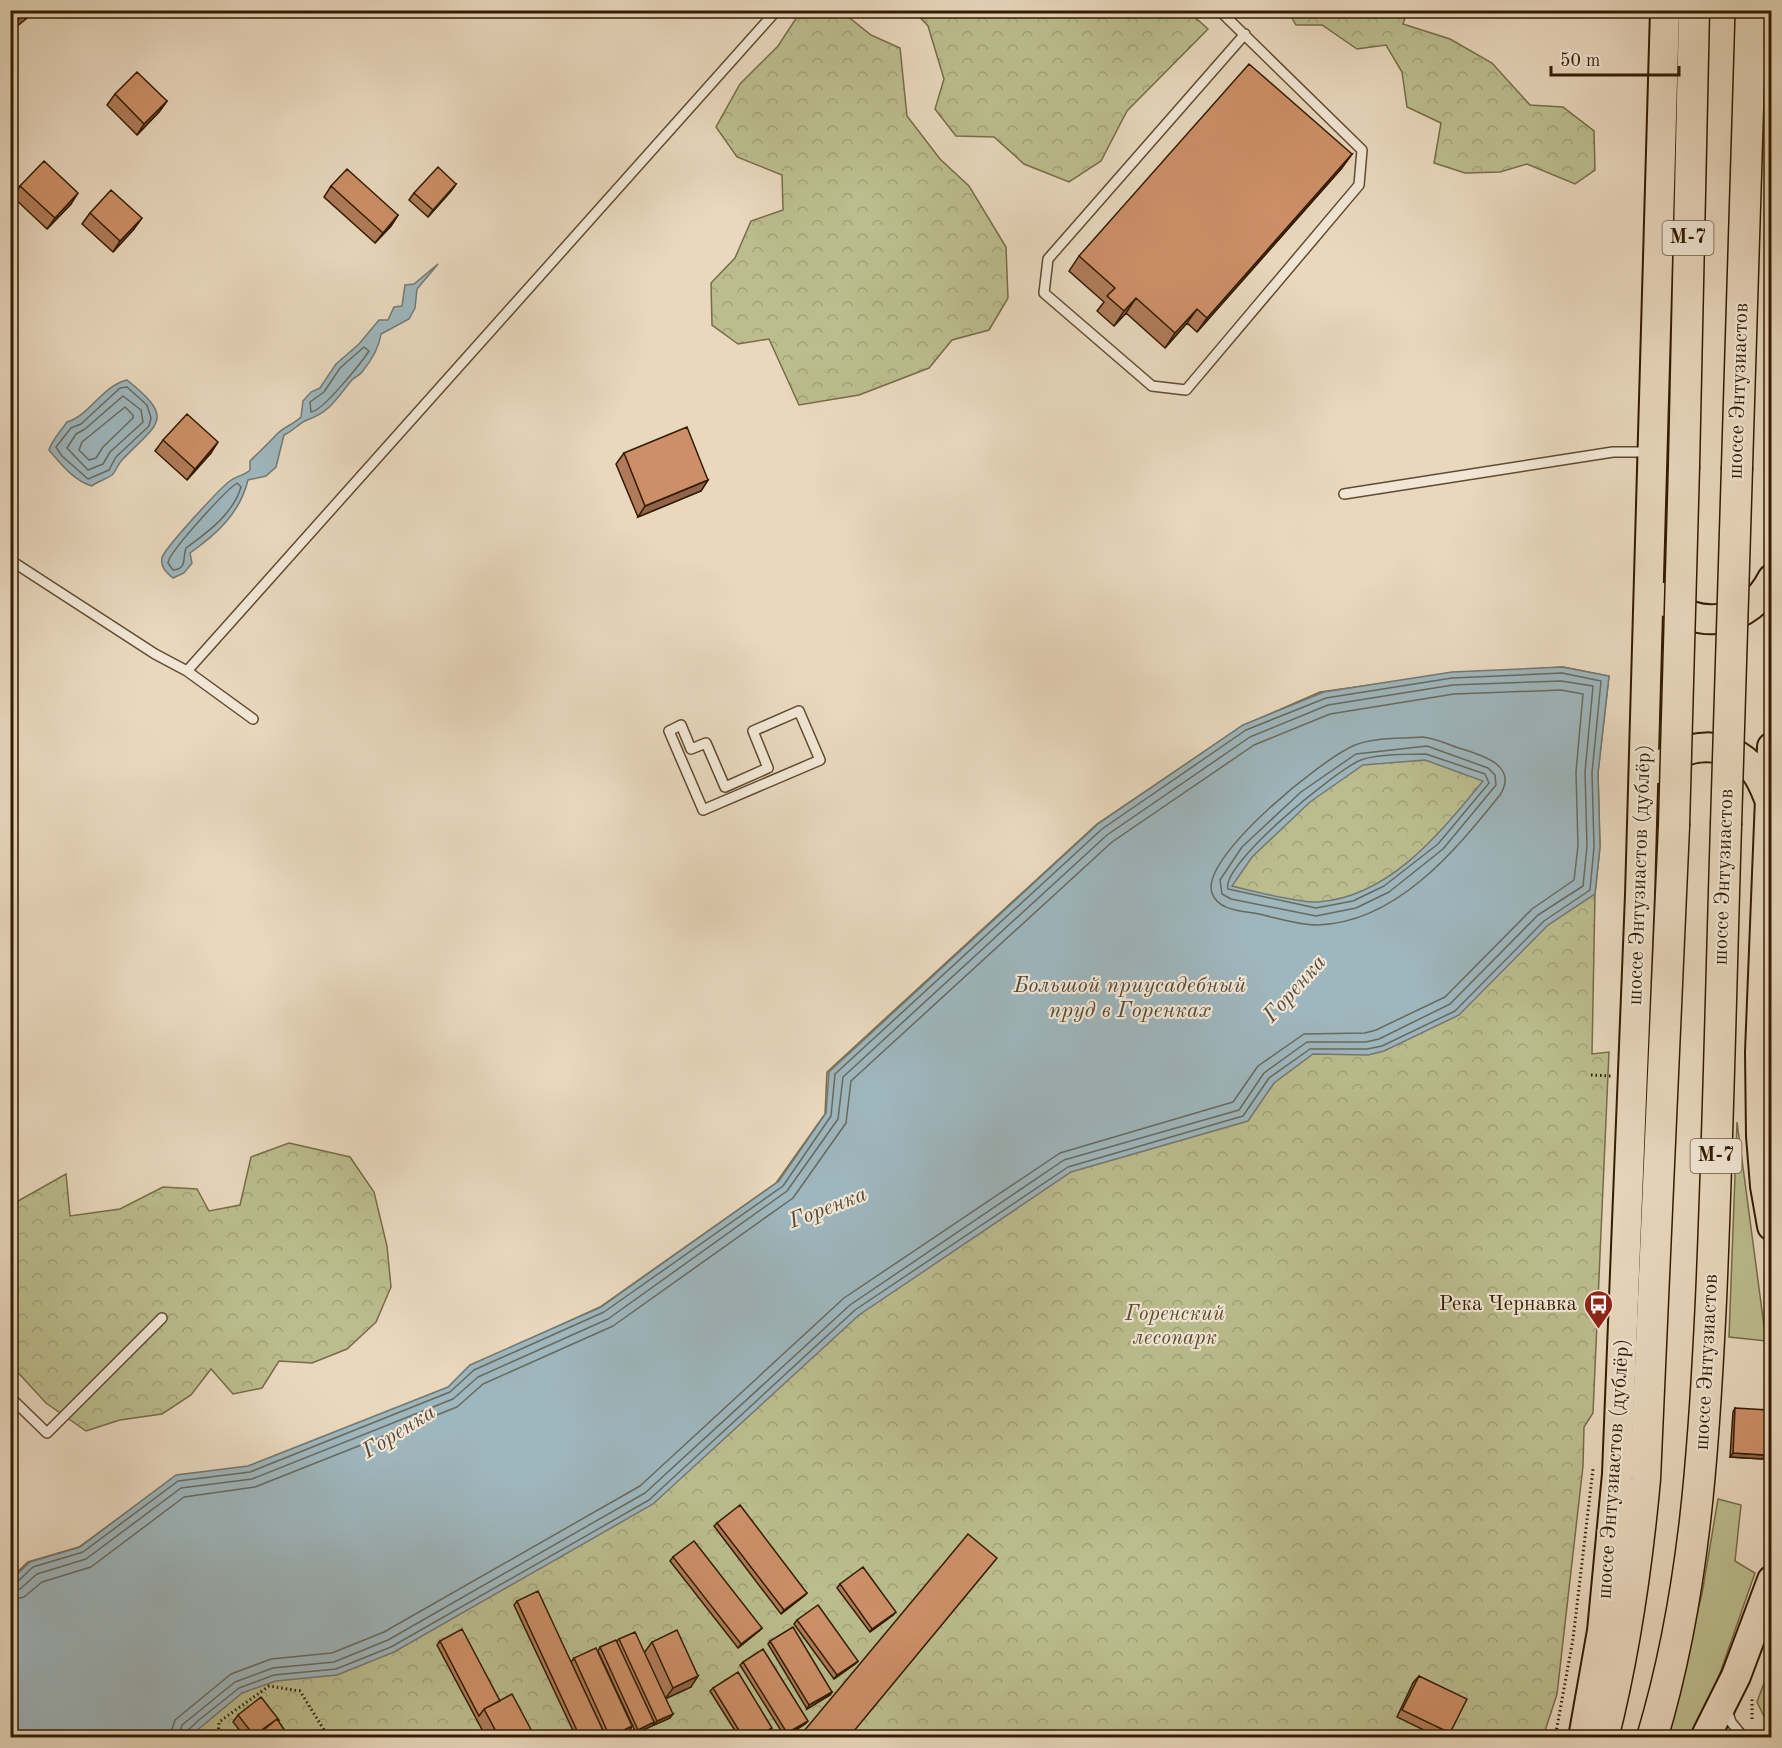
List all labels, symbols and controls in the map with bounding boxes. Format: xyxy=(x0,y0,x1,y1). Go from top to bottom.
scale bar xyxy=(1551,39,1678,77)
text: 50 m xyxy=(1560,52,1600,70)
road number: М-7 xyxy=(1662,221,1714,255)
street label: шоссе Энтузиастов xyxy=(1725,302,1753,480)
street label: шоссе Энтузиастов (дублёр) xyxy=(1625,744,1655,1006)
street label: шоссе Энтузиастов xyxy=(1710,788,1738,966)
water label: Горенка xyxy=(1259,951,1331,1028)
water label: Большой приусадебный пруд в Горенках xyxy=(1013,975,1246,1022)
road number: М-7 xyxy=(1690,1139,1742,1173)
water label: Горенка xyxy=(785,1183,870,1233)
street label: шоссе Энтузиастов xyxy=(1692,1273,1722,1451)
bus stop icon: Река Чернавка xyxy=(1582,1288,1614,1330)
place label: Река Чернавка xyxy=(1439,1294,1577,1315)
park label: Горенский лесопарк xyxy=(1124,1304,1225,1349)
street label: шоссе Энтузиастов (дублёр) xyxy=(1594,1338,1634,1600)
water label: Горенка xyxy=(358,1401,440,1464)

